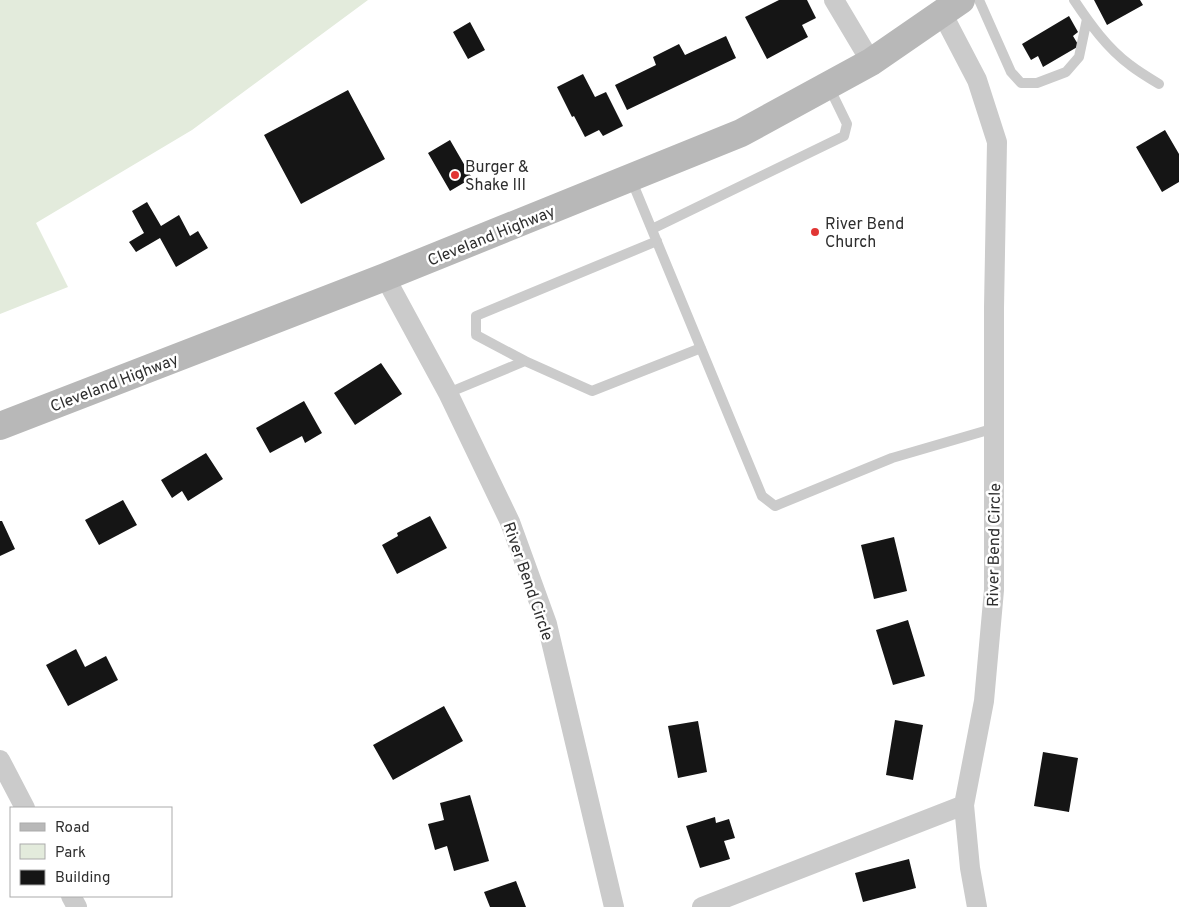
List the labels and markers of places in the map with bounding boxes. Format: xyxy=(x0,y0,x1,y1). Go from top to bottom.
place label: Burger & Shake III xyxy=(465,158,529,196)
marker: Burger & Shake III xyxy=(449,169,461,181)
place label: River Bend Church xyxy=(825,215,904,253)
marker: River Bend Church xyxy=(809,226,821,238)

